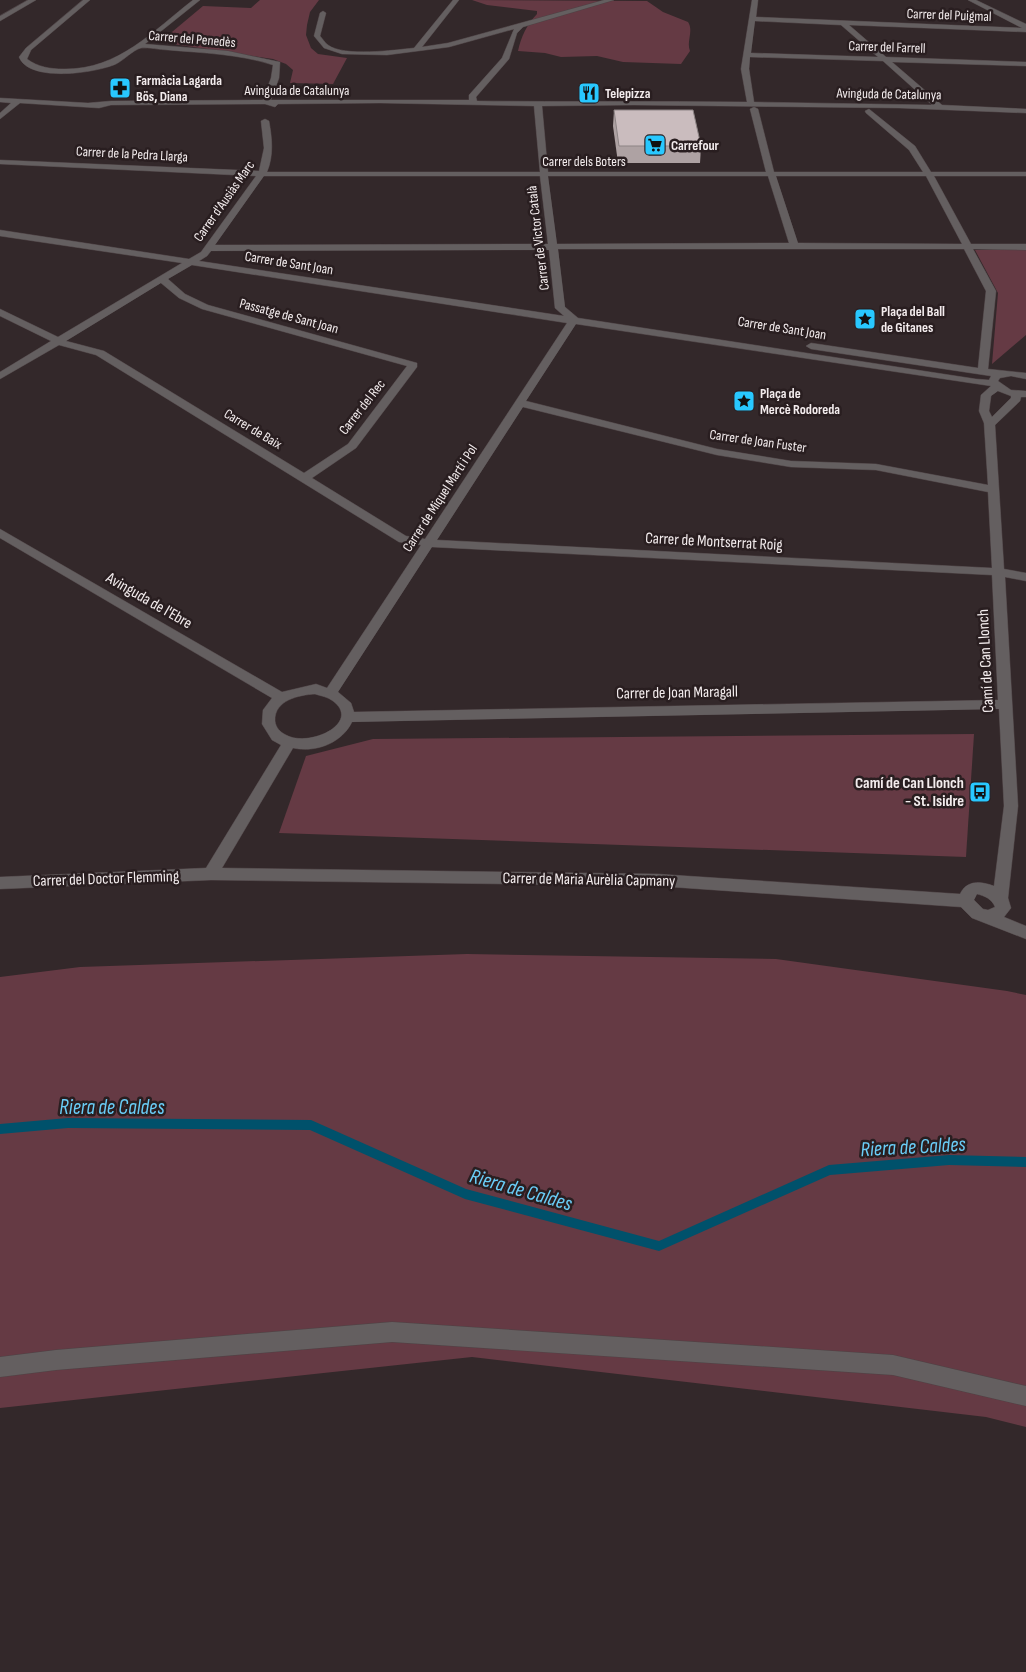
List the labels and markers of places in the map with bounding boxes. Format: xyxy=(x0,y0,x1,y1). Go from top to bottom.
place label: Farmàcia Lagarda Bös, Diana xyxy=(136,72,222,105)
pharmacy icon: Farmàcia Lagarda Bös, Diana xyxy=(108,76,132,100)
restaurant icon: Telepizza xyxy=(577,81,601,105)
place label: Telepizza xyxy=(605,85,651,102)
supermarket icon: Carrefour xyxy=(643,133,667,157)
place label: Carrefour xyxy=(671,137,720,154)
place label: Plaça del Ball de Gitanes xyxy=(881,303,945,336)
place icon: Plaça del Ball de Gitanes xyxy=(853,307,877,331)
place label: Plaça de Mercè Rodoreda xyxy=(760,385,840,418)
place icon: Plaça de Mercè Rodoreda xyxy=(732,389,756,413)
place label: Camí de Can Llonch - St. Isidre xyxy=(855,774,964,811)
bus stop icon: Camí de Can Llonch - St. Isidre xyxy=(968,780,992,804)

